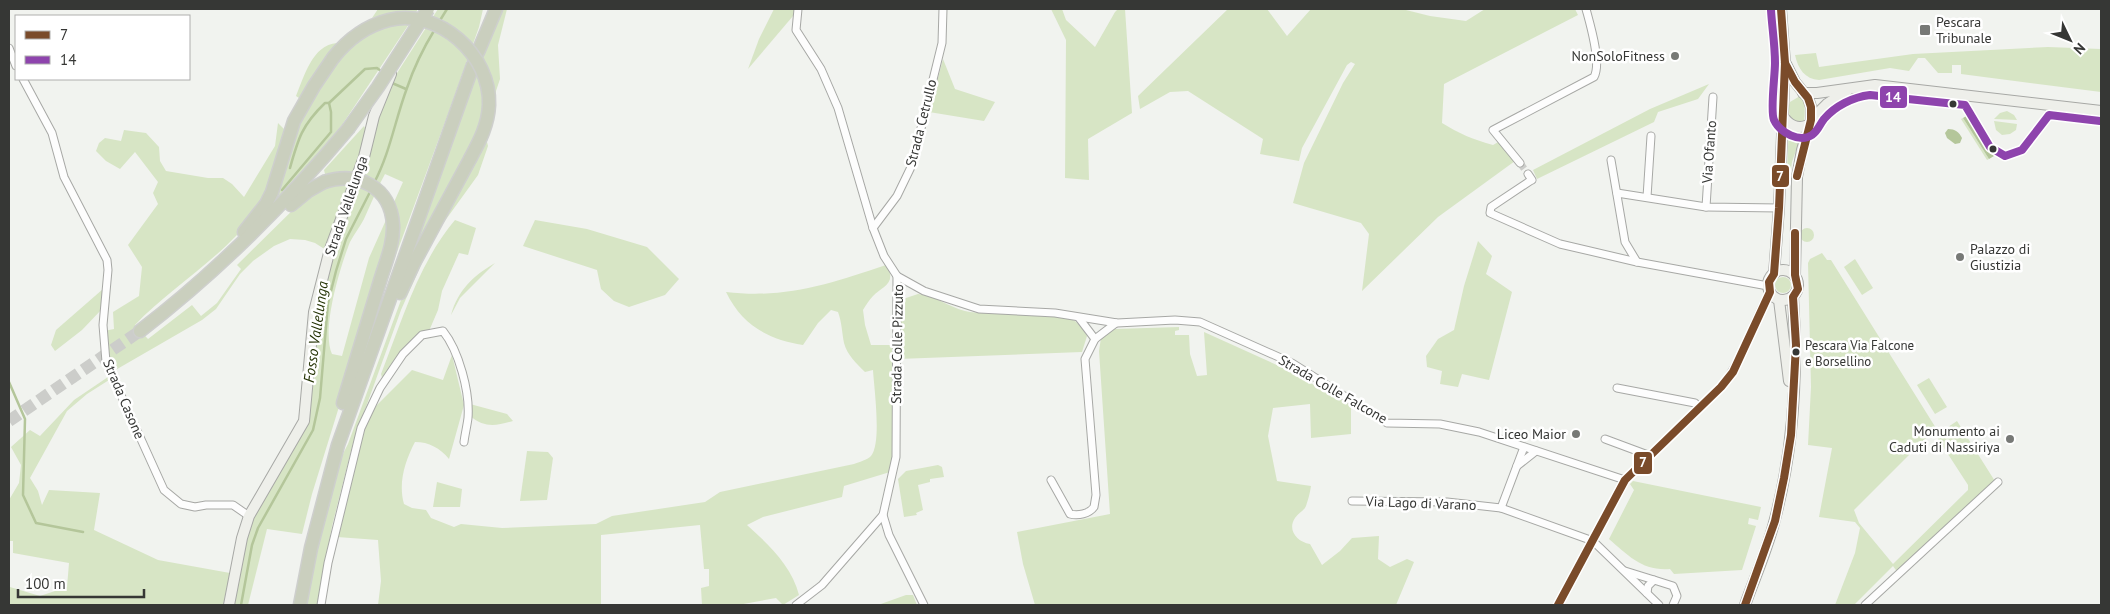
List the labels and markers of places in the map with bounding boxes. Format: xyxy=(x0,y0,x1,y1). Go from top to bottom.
place label: Pescara Tribunale xyxy=(1936,13,1992,47)
marker: Pescara Tribunale xyxy=(1918,23,1932,37)
place label: NonSoloFitness xyxy=(1572,47,1665,65)
marker: NonSoloFitness xyxy=(1669,50,1681,62)
unlabelled marker xyxy=(1948,99,1958,109)
unlabelled marker xyxy=(1988,144,1998,154)
place label: Palazzo di Giustizia xyxy=(1970,240,2030,274)
marker: Palazzo di Giustizia xyxy=(1954,251,1966,263)
place label: Pescara Via Falcone e Borsellino xyxy=(1805,337,1914,370)
marker: Pescara Via Falcone e Borsellino xyxy=(1791,347,1801,357)
place label: Monumento ai Caduti di Nassiriya xyxy=(1889,422,2000,456)
place label: Liceo Maior xyxy=(1497,425,1566,443)
marker: Liceo Maior xyxy=(1570,428,1582,440)
marker: Monumento ai Caduti di Nassiriya xyxy=(2004,433,2016,445)

